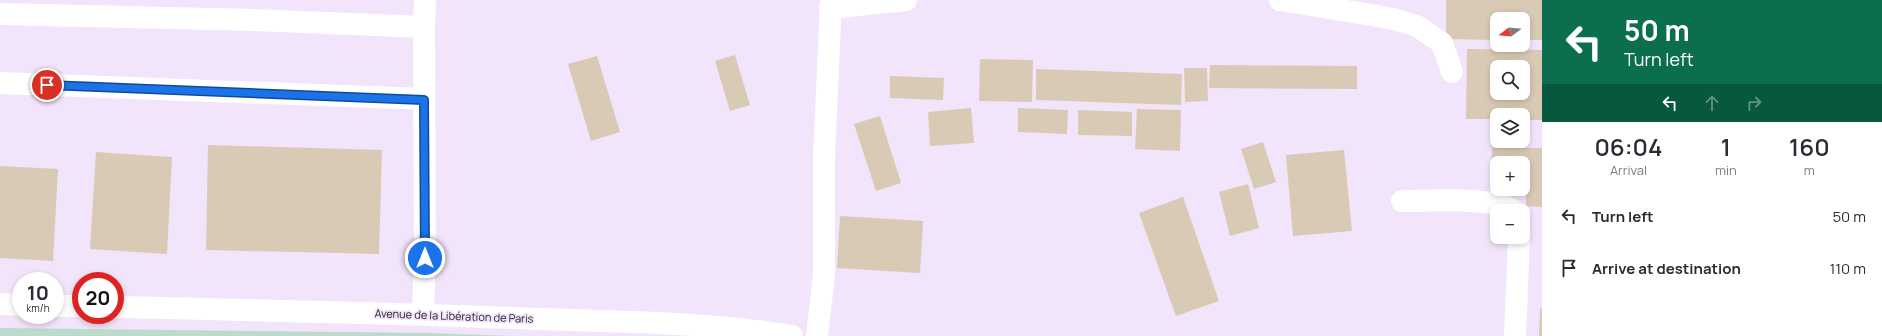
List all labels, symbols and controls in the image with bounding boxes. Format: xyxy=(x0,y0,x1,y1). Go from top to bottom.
text: 50 m xyxy=(1624,11,1690,49)
north arrow xyxy=(1490,12,1530,52)
map controls xyxy=(1490,12,1530,244)
icon: left xyxy=(1558,16,1610,68)
text: Turn left xyxy=(1624,47,1694,71)
button: search xyxy=(1490,60,1530,100)
pin xyxy=(30,68,64,102)
icon: arrive xyxy=(36,74,58,96)
icon: left xyxy=(1659,92,1681,114)
icon: ahead xyxy=(1701,92,1723,114)
icon: right xyxy=(1743,92,1765,114)
button: layers xyxy=(1490,108,1530,148)
text: 06:04 xyxy=(1594,130,1662,163)
text: 1 xyxy=(1721,130,1731,163)
text: 160 xyxy=(1789,130,1830,163)
button: + xyxy=(1490,156,1530,196)
text: Arrival xyxy=(1610,161,1647,179)
text: min xyxy=(1715,161,1737,179)
text: m xyxy=(1804,161,1815,179)
button: − xyxy=(1490,204,1530,244)
icon: left xyxy=(1558,205,1580,227)
text: Turn left xyxy=(1592,206,1654,227)
text: 50 m xyxy=(1832,206,1866,227)
position arrow xyxy=(404,237,446,279)
icon: arrive xyxy=(1558,257,1580,279)
text: Arrive at destination xyxy=(1592,258,1741,279)
text: 110 m xyxy=(1829,258,1866,279)
speed limit sign: 20 xyxy=(72,272,124,324)
text: 10 xyxy=(27,279,49,306)
text: km/h xyxy=(26,301,50,315)
street label: Avenue de la Libération de Paris xyxy=(374,305,534,326)

